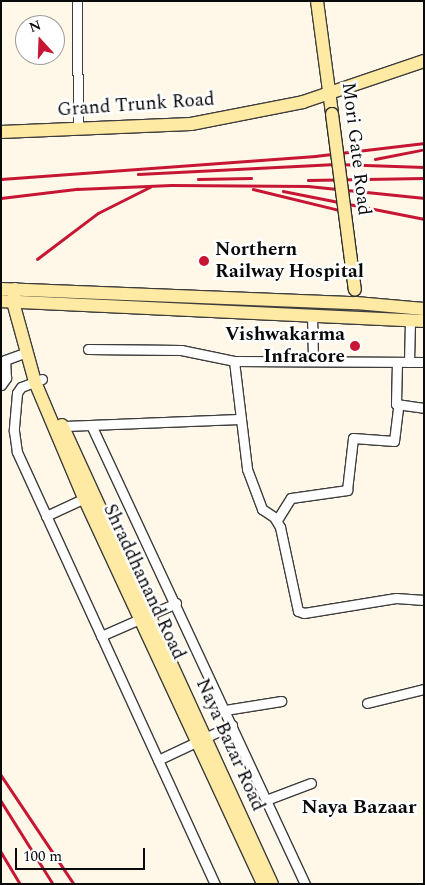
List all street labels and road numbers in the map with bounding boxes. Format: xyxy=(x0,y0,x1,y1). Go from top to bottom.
street label: Mori Gate Road xyxy=(337,81,375,217)
street label: Grand Trunk Road xyxy=(57,88,215,122)
street label: Shraddhanand Road xyxy=(98,501,190,663)
street label: Naya Bazar Road xyxy=(191,675,269,815)

